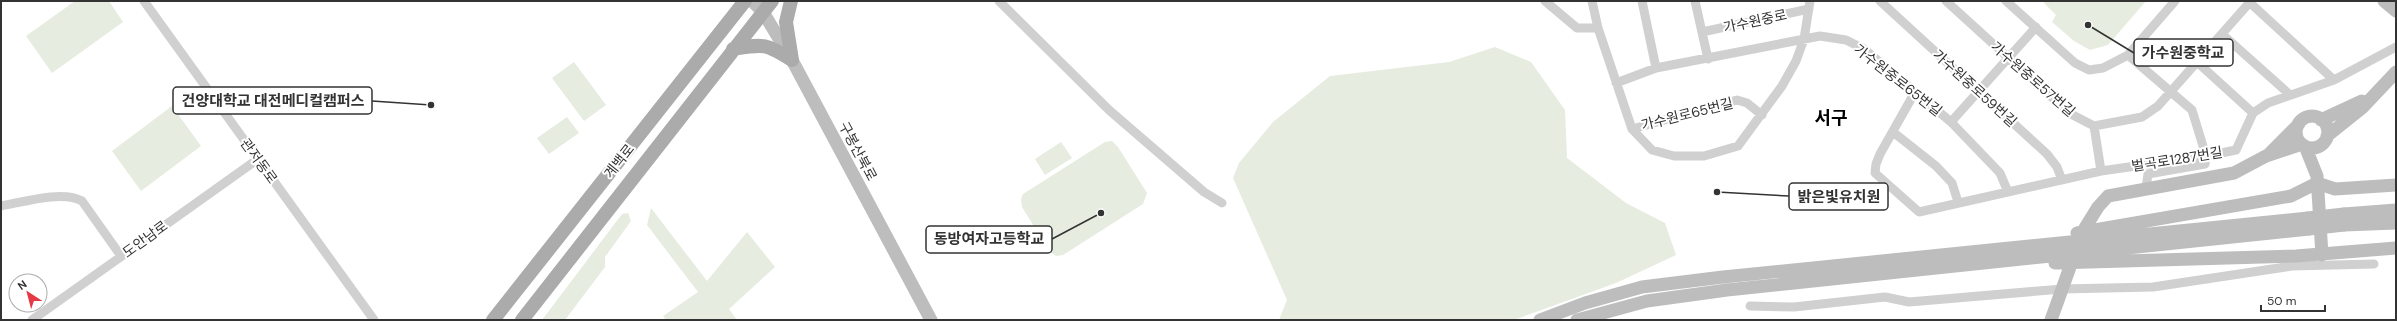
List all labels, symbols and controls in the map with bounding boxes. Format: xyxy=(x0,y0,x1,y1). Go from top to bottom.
street label: 가수원중로 xyxy=(1722,5,1788,36)
street label: 가수원중로57번길 xyxy=(1987,37,2079,121)
callout: 가수원중학교 xyxy=(2134,39,2233,66)
street label: 가수원중로65번길 xyxy=(1850,40,1946,120)
text: 가수원중학교 xyxy=(2142,43,2225,63)
street label: 가수원중로59번길 xyxy=(1929,45,2021,131)
callout: 건양대학교 대전메디컬캠퍼스 xyxy=(173,87,372,114)
text: 건양대학교 대전메디컬캠퍼스 xyxy=(182,91,365,111)
street label: 가수원로65번길 xyxy=(1639,94,1735,134)
district label: 서구 xyxy=(1814,106,1848,130)
street label: 구봉산북로 xyxy=(835,118,881,184)
street label: 관저동로 xyxy=(237,135,281,187)
street label: 계백로 xyxy=(600,140,638,182)
street label: 벌곡로1287번길 xyxy=(2130,143,2224,175)
callout: 밝은빛유치원 xyxy=(1789,183,1888,210)
text: 밝은빛유치원 xyxy=(1798,187,1880,207)
street label: 도안남로 xyxy=(119,217,171,261)
callout: 동방여자고등학교 xyxy=(926,226,1052,253)
text: 동방여자고등학교 xyxy=(934,229,1044,249)
north arrow xyxy=(8,273,48,313)
text: N xyxy=(15,277,29,293)
scale bar xyxy=(2261,287,2325,313)
text: 50 m xyxy=(2267,293,2296,309)

